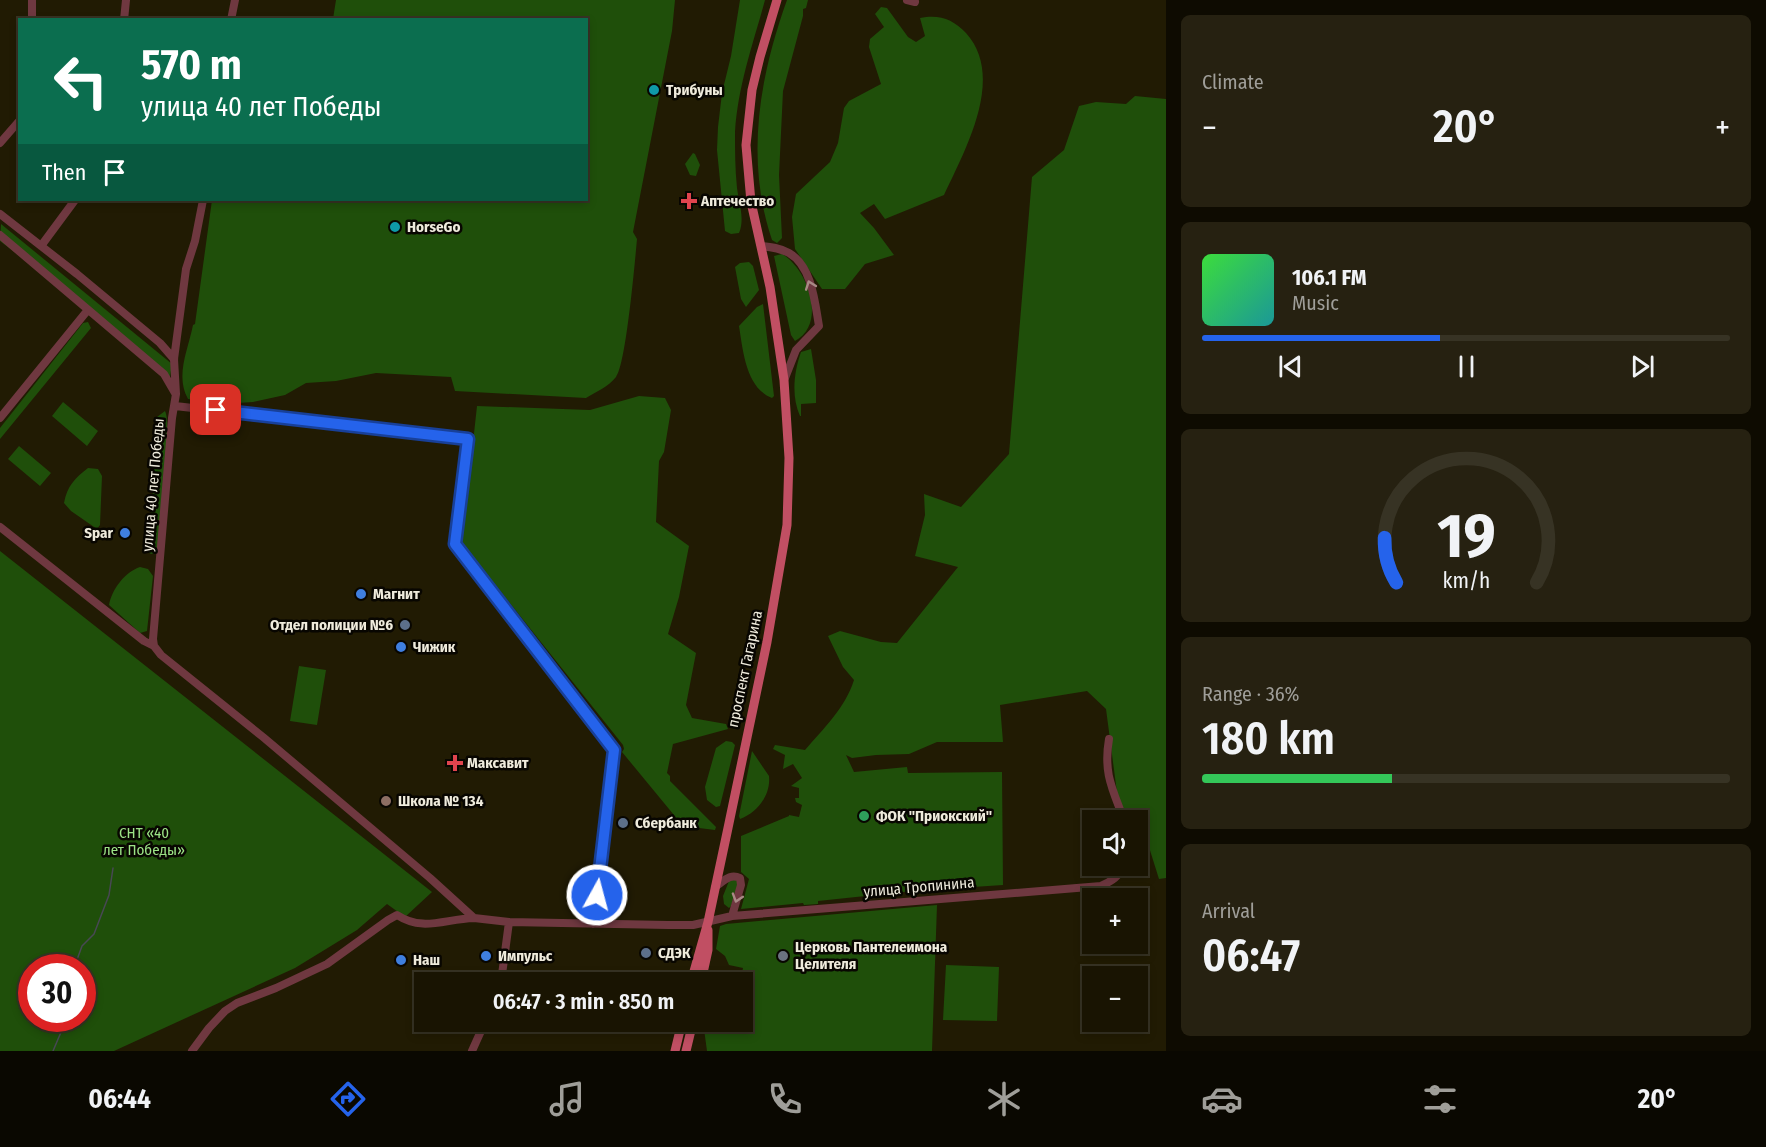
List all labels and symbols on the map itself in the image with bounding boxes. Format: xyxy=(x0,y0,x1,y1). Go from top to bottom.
place label: Трибуны xyxy=(666,81,723,99)
marker: Трибуны xyxy=(647,83,661,97)
place label: Аптечество xyxy=(700,192,774,210)
marker: Аптечество xyxy=(682,194,696,208)
place label: HorseGo xyxy=(407,218,460,236)
marker: HorseGo xyxy=(388,220,402,234)
one-way arrow xyxy=(804,280,817,291)
pin xyxy=(190,384,241,435)
street label: улица 40 лет Победы xyxy=(138,418,168,552)
place label: Spar xyxy=(84,524,113,542)
marker: Spar xyxy=(118,526,132,540)
place label: Магнит xyxy=(373,585,420,603)
marker: Магнит xyxy=(354,587,368,601)
street label: проспект Гагарина xyxy=(724,609,766,729)
place label: Отдел полиции №6 xyxy=(270,616,393,634)
marker: Отдел полиции №6 xyxy=(398,618,412,632)
place label: Чижик xyxy=(413,638,456,656)
marker: Чижик xyxy=(394,640,408,654)
place label: Максавит xyxy=(467,754,529,772)
marker: Максавит xyxy=(448,756,462,770)
place label: Школа № 134 xyxy=(398,792,484,810)
marker: Школа № 134 xyxy=(379,794,393,808)
place label: ФОК "Приокский" xyxy=(876,807,992,825)
marker: ФОК "Приокский" xyxy=(857,809,871,823)
place label: Сбербанк xyxy=(635,814,697,832)
marker: Сбербанк xyxy=(616,816,630,830)
park label: СНТ «40 лет Победы» xyxy=(103,824,185,859)
position arrow xyxy=(565,863,629,927)
street label: улица Тропинина xyxy=(863,873,975,901)
one-way arrow xyxy=(732,892,745,902)
place label: Церковь Пантелеимона Целителя xyxy=(795,938,948,973)
place label: СДЭК xyxy=(658,944,691,962)
marker: СДЭК xyxy=(639,946,653,960)
place label: Импульс xyxy=(498,947,553,965)
marker: Импульс xyxy=(479,949,493,963)
marker: Церковь Пантелеимона Целителя xyxy=(776,949,790,963)
place label: Наш xyxy=(413,951,440,969)
marker: Наш xyxy=(394,953,408,967)
speed limit sign: 30 xyxy=(18,954,96,1032)

